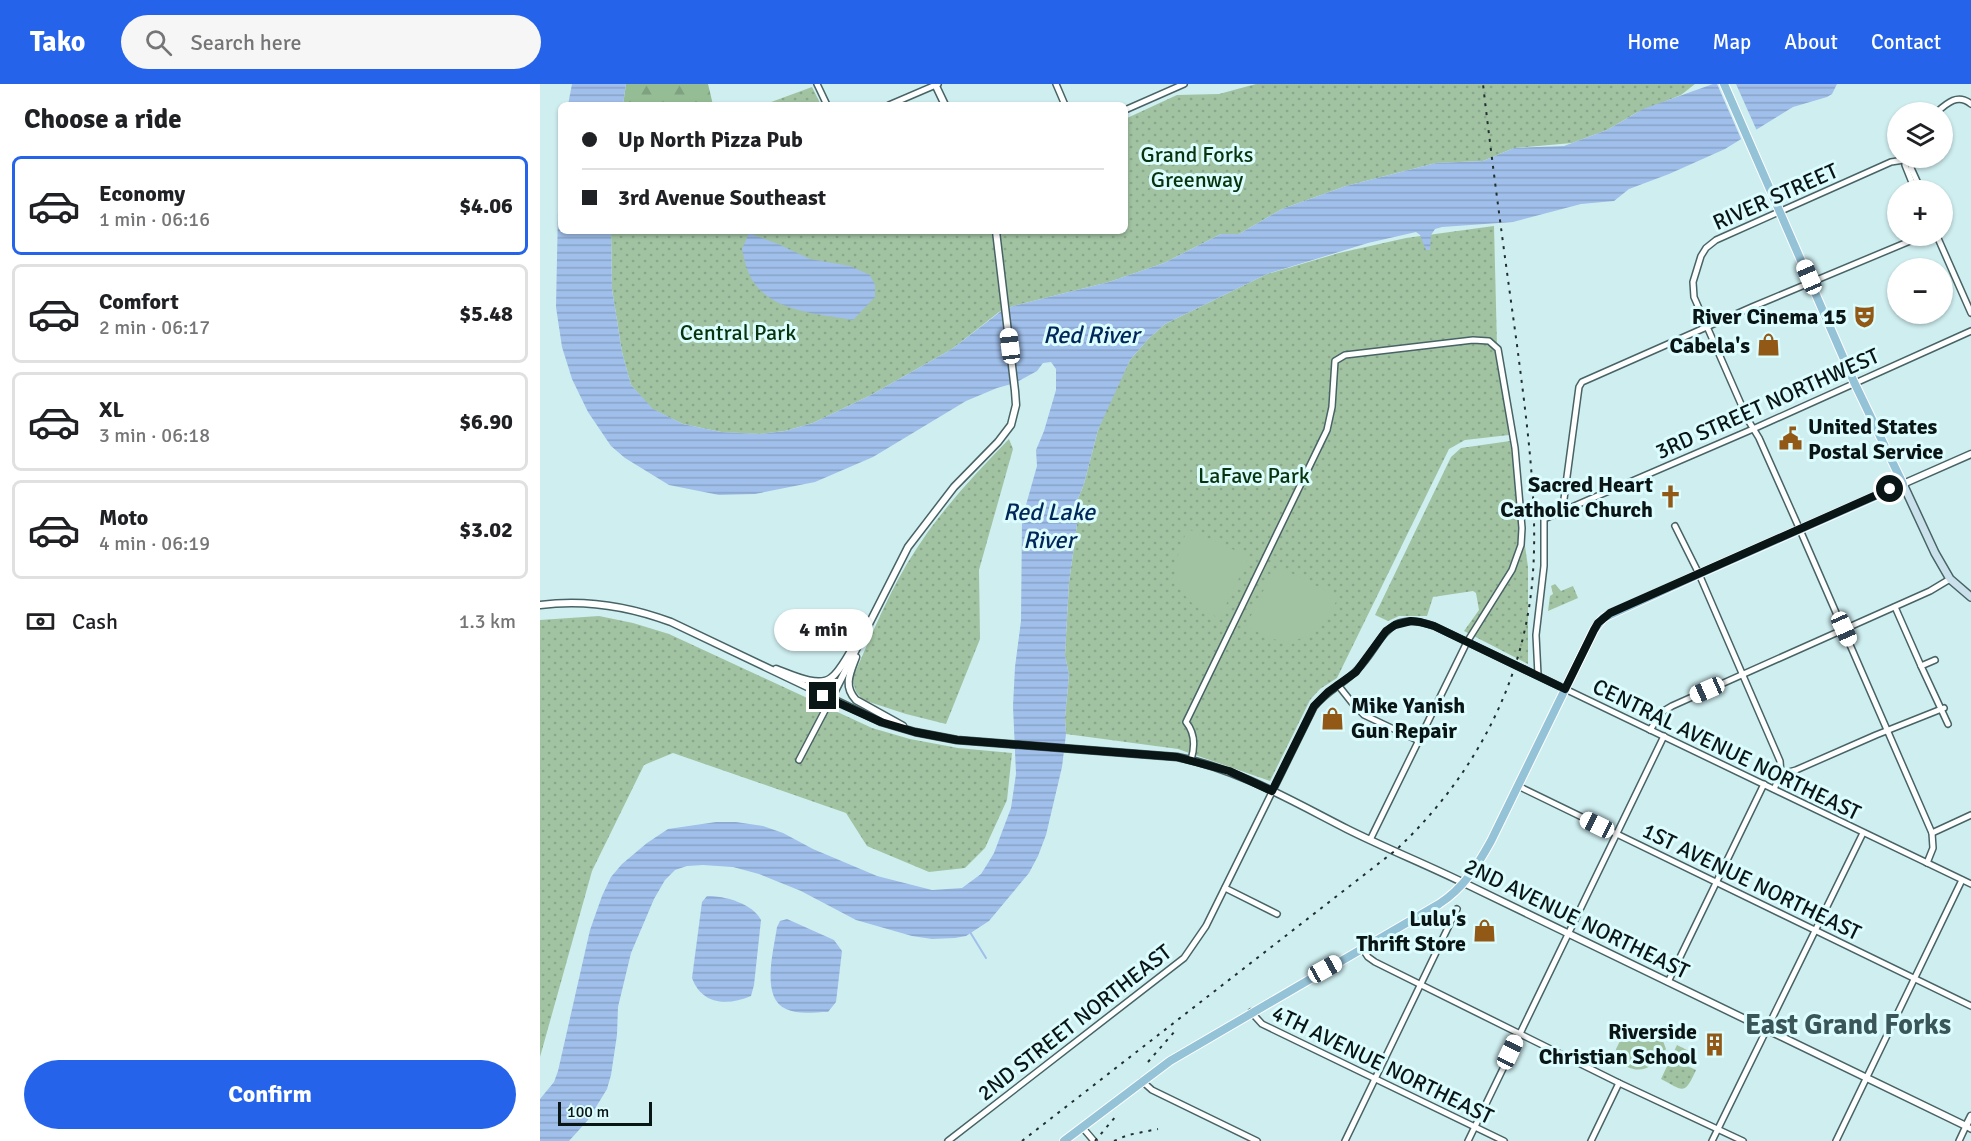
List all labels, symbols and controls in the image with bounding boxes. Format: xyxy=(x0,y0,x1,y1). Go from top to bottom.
search box xyxy=(121,15,541,69)
text: Tako xyxy=(30,25,85,59)
icon: search xyxy=(142,26,175,59)
text: Search here xyxy=(190,29,301,56)
text: Home xyxy=(1627,29,1680,55)
text: Map xyxy=(1713,29,1751,55)
text: About xyxy=(1784,29,1838,55)
text: Contact xyxy=(1871,29,1941,55)
map controls xyxy=(1887,102,1953,324)
button: layers xyxy=(1887,102,1953,168)
text: Choose a ride xyxy=(24,103,182,136)
text: Up North Pizza Pub xyxy=(618,126,803,153)
park label: Grand Forks Greenway xyxy=(1141,141,1253,193)
street label: RIVER STREET xyxy=(1708,157,1842,236)
icon: car xyxy=(27,179,81,233)
text: Economy xyxy=(99,180,185,207)
button: + xyxy=(1887,180,1953,246)
text: 3rd Avenue Southeast xyxy=(618,184,826,211)
text: $4.06 xyxy=(459,192,513,219)
text: 1 min · 06:16 xyxy=(99,207,210,232)
car xyxy=(1794,257,1824,297)
button: − xyxy=(1887,258,1953,324)
icon: car xyxy=(27,287,81,341)
text: Comfort xyxy=(99,288,179,315)
text: $5.48 xyxy=(459,300,513,327)
place label: River Cinema 15 xyxy=(1692,303,1847,330)
theatre icon: River Cinema 15 xyxy=(1852,303,1878,329)
text: 2 min · 06:17 xyxy=(99,315,210,340)
park label: Central Park xyxy=(680,319,796,346)
water label: Red River xyxy=(1043,320,1142,350)
car xyxy=(999,327,1021,365)
place label: Cabela's xyxy=(1670,332,1750,359)
shop icon: Cabela's xyxy=(1755,332,1781,358)
street label: 3RD STREET NORTHWEST xyxy=(1651,342,1883,465)
icon: car xyxy=(27,395,81,449)
text: XL xyxy=(99,396,124,423)
text: $6.90 xyxy=(459,408,513,435)
place label: United States Postal Service xyxy=(1808,413,1944,465)
text: 3 min · 06:18 xyxy=(99,423,210,448)
public building icon: United States Postal Service xyxy=(1777,426,1803,452)
park label: LaFave Park xyxy=(1198,462,1310,489)
place label: Sacred Heart Catholic Church xyxy=(1500,471,1653,523)
route start xyxy=(1876,475,1903,502)
church icon: Sacred Heart Catholic Church xyxy=(1658,484,1684,510)
water label: Red Lake River xyxy=(1003,497,1096,555)
icon: car xyxy=(27,503,81,557)
text: Moto xyxy=(99,504,148,531)
text: $3.02 xyxy=(459,516,513,543)
text: 4 min · 06:19 xyxy=(99,531,210,556)
icon: cash xyxy=(24,605,57,638)
text: Cash xyxy=(72,608,118,635)
text: 1.3 km xyxy=(459,609,516,634)
callout: 4 min xyxy=(774,609,872,651)
car xyxy=(1828,609,1860,649)
text: 4 min xyxy=(799,617,848,642)
street label: CENTRAL AVENUE NORTHEAST xyxy=(1588,673,1865,826)
car xyxy=(1687,674,1727,706)
route end xyxy=(809,682,836,709)
place label: Mike Yanish Gun Repair xyxy=(1351,692,1465,744)
shop icon: Mike Yanish Gun Repair xyxy=(1320,705,1346,731)
car xyxy=(1577,809,1617,841)
street label: 1ST AVENUE NORTHEAST xyxy=(1638,817,1866,946)
street label: 2ND AVENUE NORTHEAST xyxy=(1460,852,1694,985)
place label: Lulu's Thrift Store xyxy=(1356,905,1466,957)
shop icon: Lulu's Thrift Store xyxy=(1471,918,1497,944)
street label: 2ND STREET NORTHEAST xyxy=(972,938,1177,1106)
car xyxy=(1305,952,1345,986)
street label: 4TH AVENUE NORTHEAST xyxy=(1268,999,1498,1130)
district label: East Grand Forks xyxy=(1745,1008,1951,1042)
place label: Riverside Christian School xyxy=(1539,1018,1697,1070)
building icon: Riverside Christian School xyxy=(1702,1031,1728,1057)
car xyxy=(1494,1032,1526,1072)
button: Confirm xyxy=(24,1060,516,1129)
scale bar xyxy=(558,1099,652,1126)
text: 100 m xyxy=(567,1102,609,1122)

